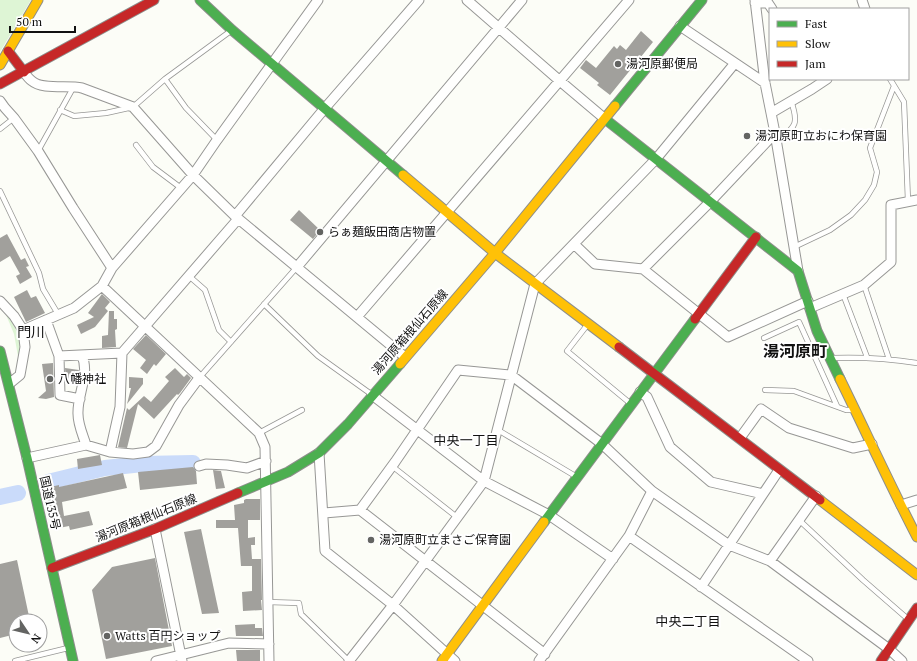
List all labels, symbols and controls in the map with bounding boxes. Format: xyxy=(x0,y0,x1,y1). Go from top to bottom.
scale bar xyxy=(10,8,75,34)
legend xyxy=(769,8,909,80)
text: 50 m xyxy=(16,14,43,29)
text: Fast xyxy=(805,16,828,31)
text: Slow xyxy=(805,36,831,51)
place label: 湯河原郵便局 xyxy=(626,56,698,71)
text: Jam xyxy=(805,56,826,71)
marker: 湯河原郵便局 xyxy=(613,59,623,69)
place label: 湯河原町立おにわ保育園 xyxy=(755,128,887,143)
marker: 湯河原町立おにわ保育園 xyxy=(742,131,752,141)
place label: らぁ麺飯田商店物置 xyxy=(328,224,436,239)
marker: らぁ麺飯田商店物置 xyxy=(315,227,325,237)
street label: 湯河原箱根仙石原線 xyxy=(369,286,451,377)
district label: 門川 xyxy=(17,322,45,341)
district label: 湯河原町 xyxy=(763,340,827,362)
place label: 八幡神社 xyxy=(58,371,106,386)
marker: 八幡神社 xyxy=(45,374,55,384)
district label: 中央一丁目 xyxy=(433,431,499,449)
street label: 国道135号 xyxy=(37,474,64,531)
street label: 湯河原箱根仙石原線 xyxy=(93,490,199,545)
place label: 湯河原町立まさご保育園 xyxy=(379,532,511,547)
marker: 湯河原町立まさご保育園 xyxy=(366,535,376,545)
district label: 中央二丁目 xyxy=(655,612,721,630)
north arrow xyxy=(8,613,48,653)
place label: Watts 百円ショップ xyxy=(115,628,221,643)
text: N xyxy=(28,631,44,647)
marker: Watts 百円ショップ xyxy=(102,631,112,641)

